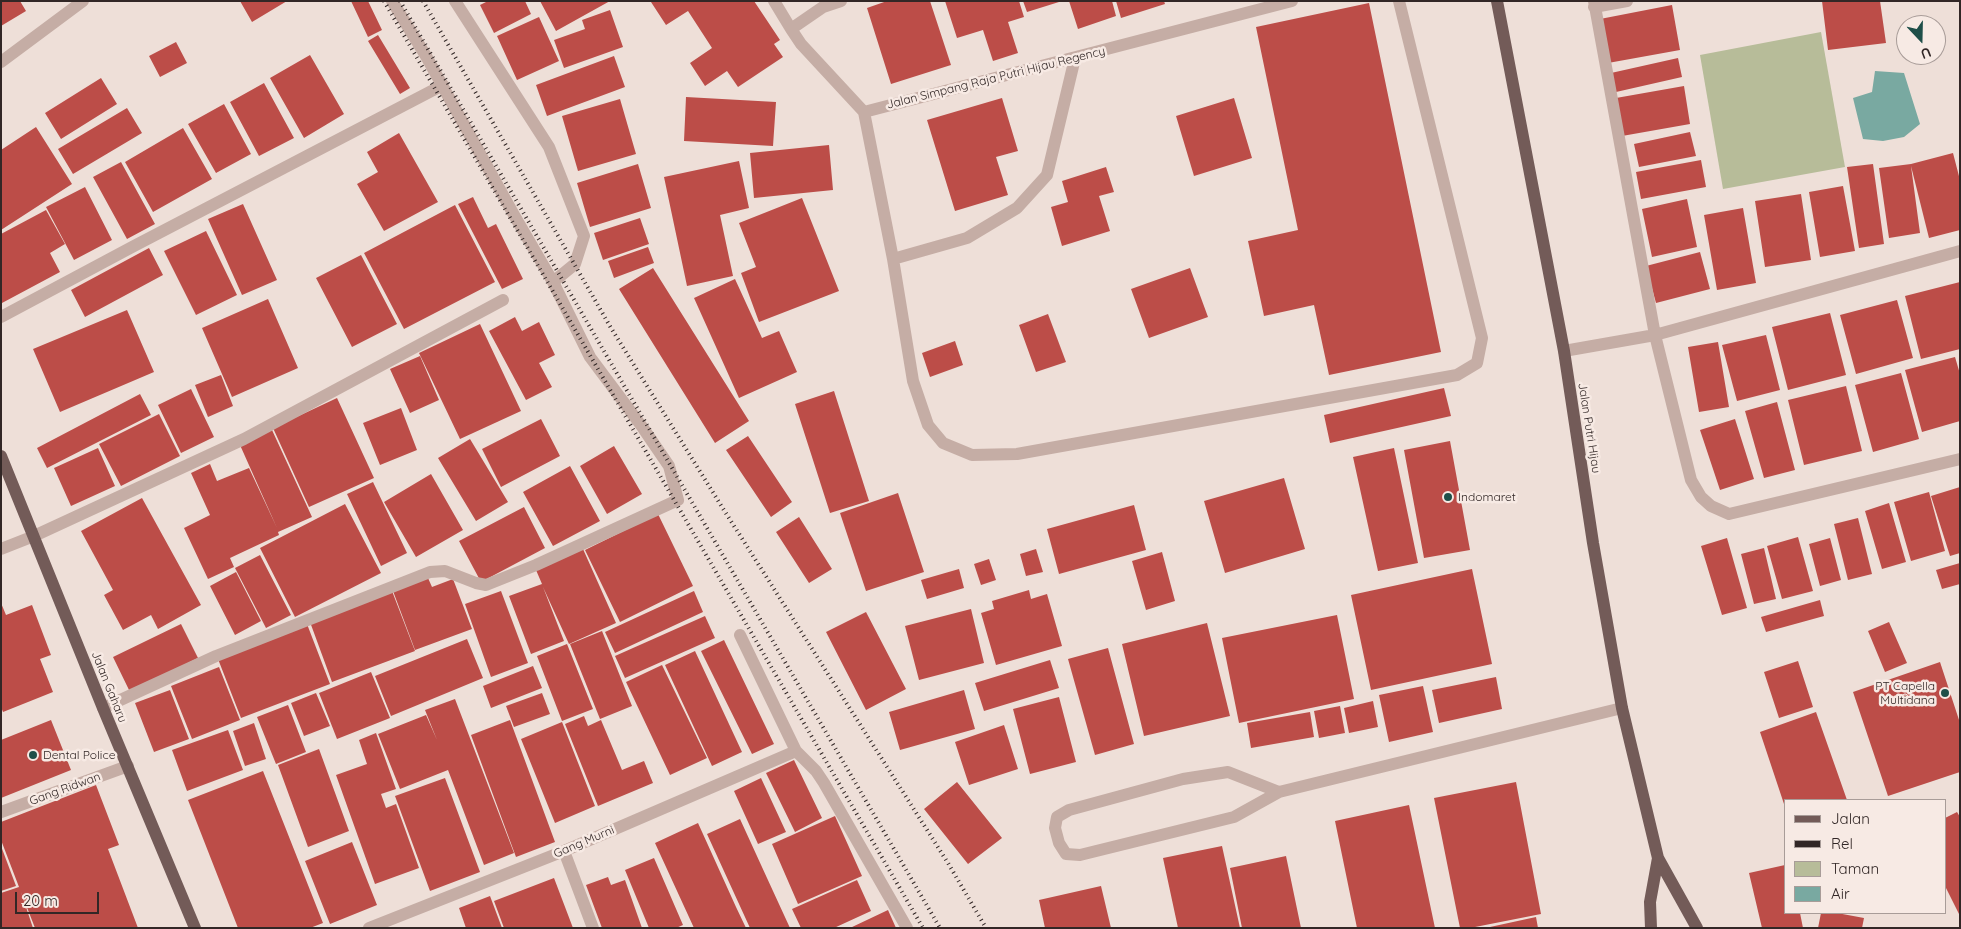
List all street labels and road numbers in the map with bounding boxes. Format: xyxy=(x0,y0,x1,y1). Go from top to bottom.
street label: Jalan Simpang Raja Putri Hijau Regency xyxy=(885,44,1107,112)
street label: Jalan Putri Hijau xyxy=(1575,382,1603,474)
street label: Jalan Gaharu xyxy=(88,649,130,725)
street label: Gang Ridwan xyxy=(27,769,103,809)
street label: Gang Murni xyxy=(552,823,616,861)

